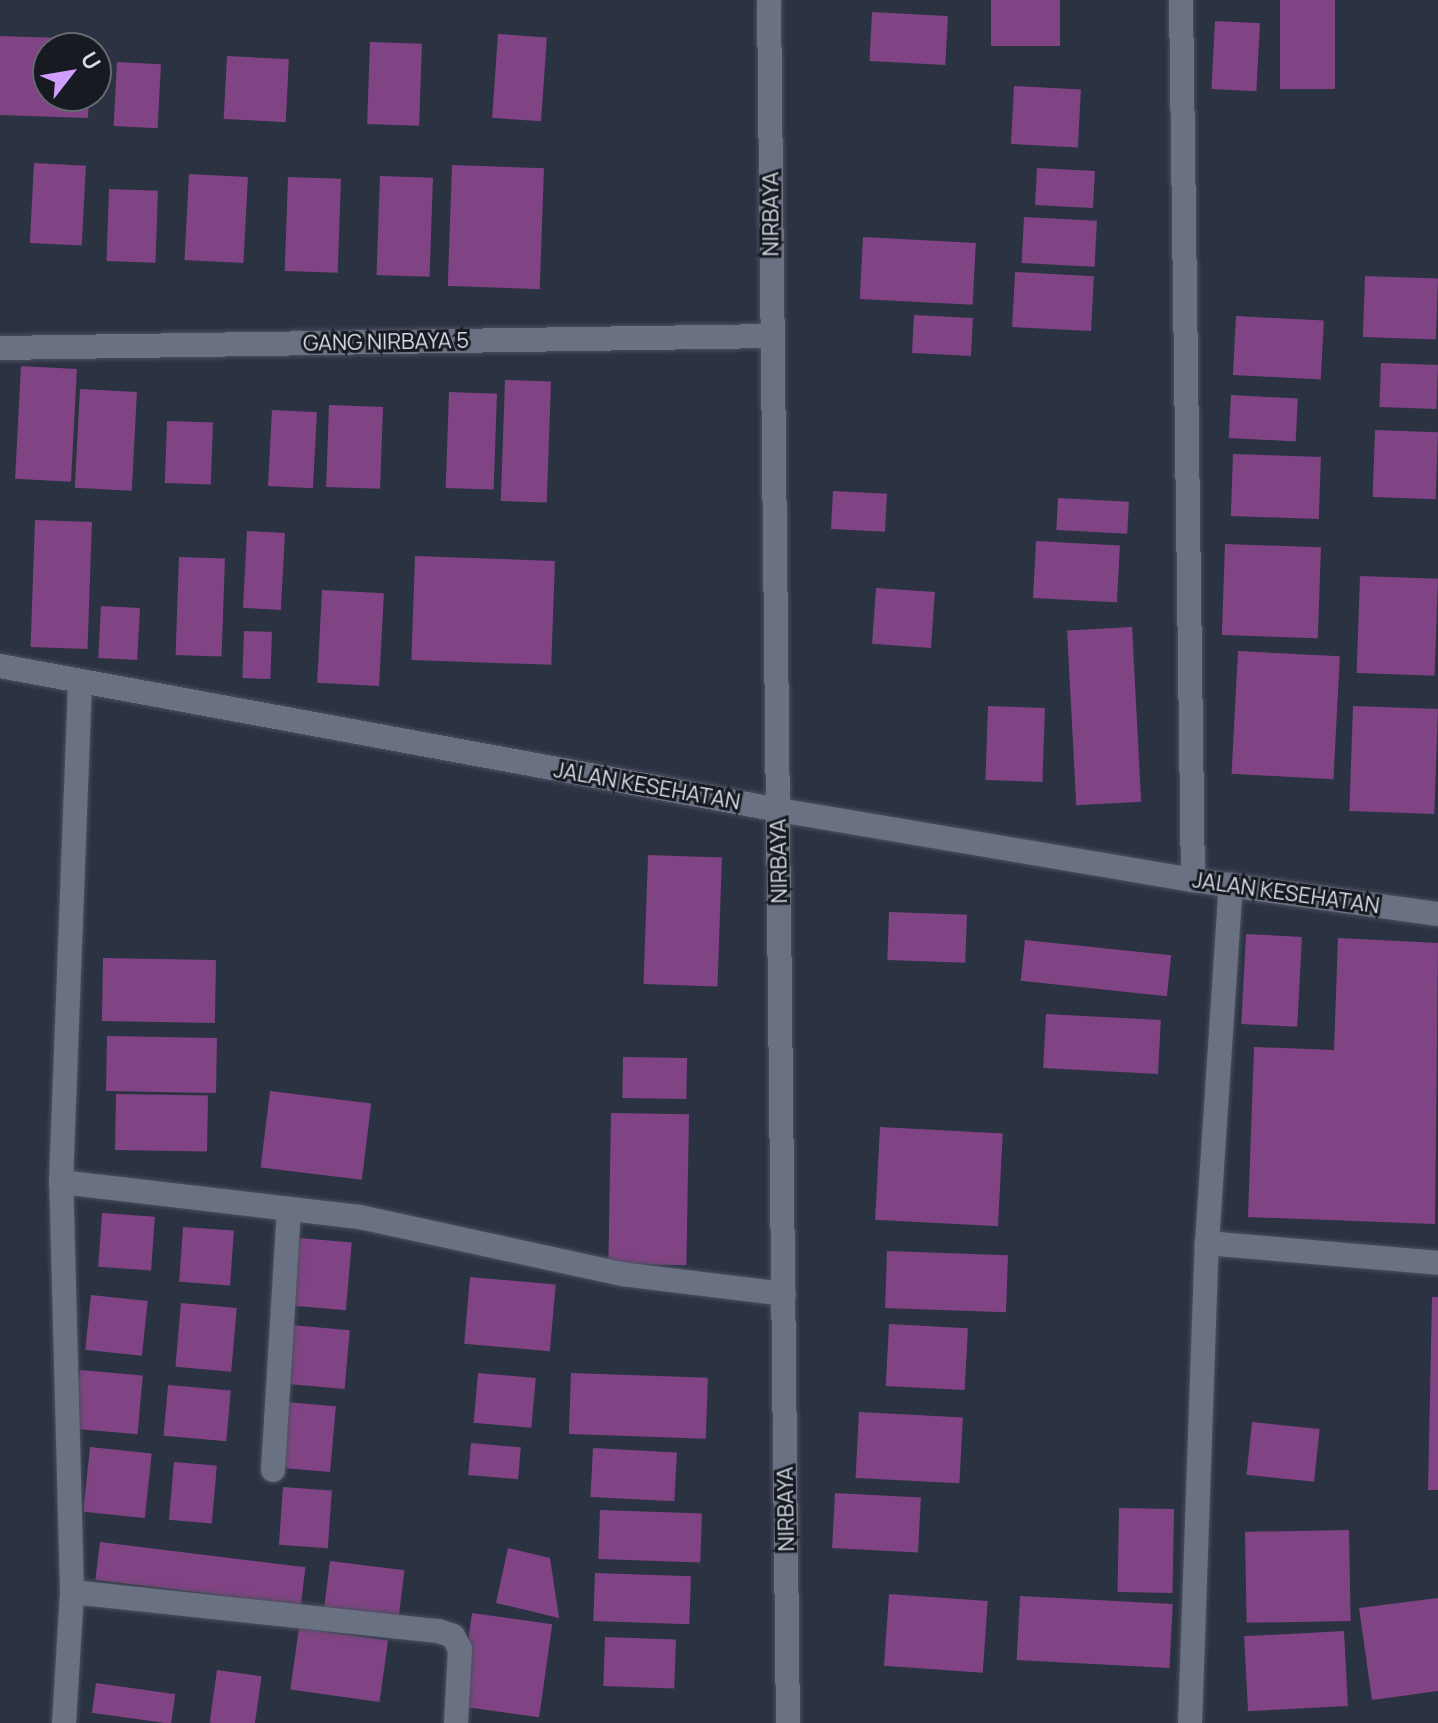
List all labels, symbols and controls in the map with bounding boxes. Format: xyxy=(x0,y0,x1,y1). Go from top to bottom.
north arrow xyxy=(32,32,112,112)
text: U xyxy=(74,46,108,75)
street label: NIRBAYA xyxy=(758,172,784,256)
street label: GANG NIRBAYA 5 xyxy=(303,327,469,357)
street label: JALAN KESEHATAN xyxy=(552,757,742,815)
street label: NIRBAYA xyxy=(765,818,793,904)
street label: JALAN KESEHATAN xyxy=(1191,867,1381,919)
street label: NIRBAYA xyxy=(772,1466,800,1552)

